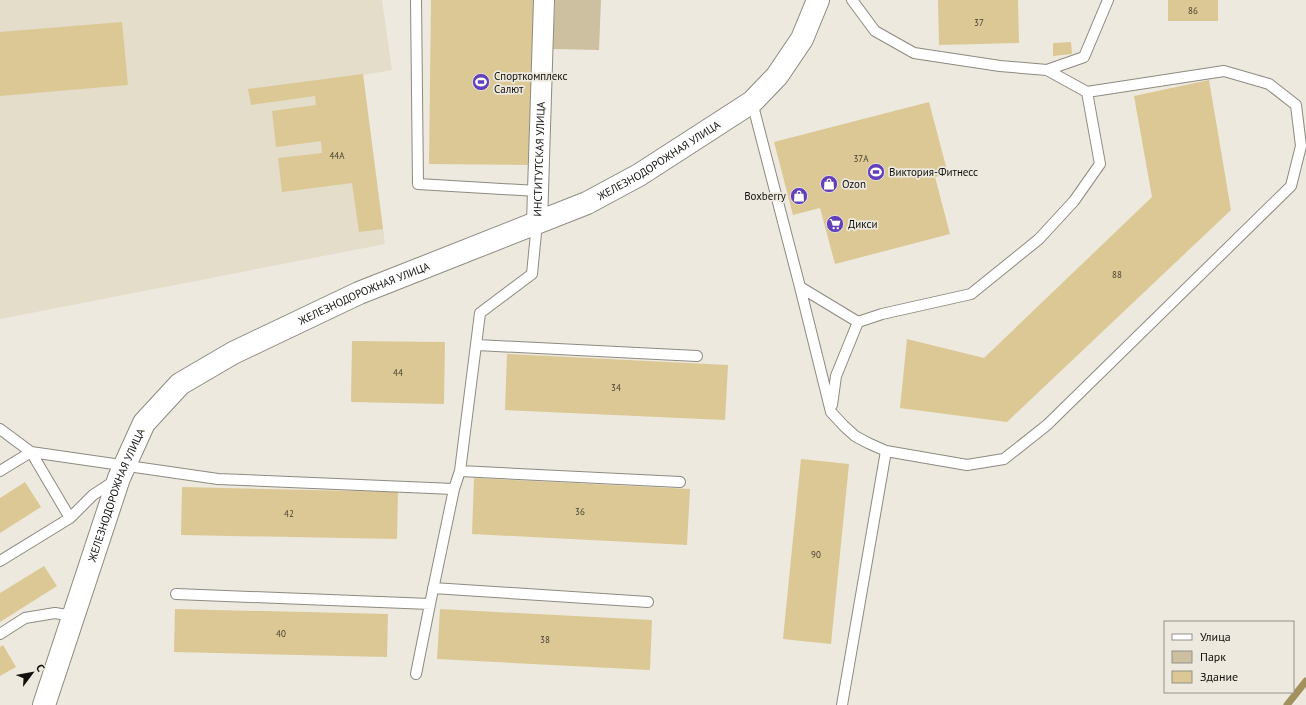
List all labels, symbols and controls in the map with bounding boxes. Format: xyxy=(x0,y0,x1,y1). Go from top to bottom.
house number: 86 xyxy=(1188,5,1198,16)
house number: 37 xyxy=(974,17,984,28)
place label: Спорткомплекс Салют xyxy=(494,69,567,96)
sports icon: Спорткомплекс Салют xyxy=(471,72,491,92)
street label: ИНСТИТУТСКАЯ УЛИЦА xyxy=(530,101,548,217)
street label: ЖЕЛЕЗНОДОРОЖНАЯ УЛИЦА xyxy=(594,117,723,204)
house number: 44А xyxy=(329,150,345,161)
house number: 37А xyxy=(853,153,869,164)
sports icon: Виктория-Фитнесс xyxy=(866,162,886,182)
place label: Виктория-Фитнесс xyxy=(889,165,978,179)
shop icon: Ozon xyxy=(819,174,839,194)
place label: Ozon xyxy=(842,177,866,191)
shop icon: Boxberry xyxy=(789,186,809,206)
place label: Boxberry xyxy=(744,189,787,203)
supermarket icon: Дикси xyxy=(825,214,845,234)
place label: Дикси xyxy=(848,217,877,231)
street label: ЖЕЛЕЗНОДОРОЖНАЯ УЛИЦА xyxy=(295,259,432,328)
house number: 88 xyxy=(1112,269,1122,280)
house number: 44 xyxy=(393,367,403,378)
house number: 34 xyxy=(611,382,621,393)
street label: ЖЕЛЕЗНОДОРОЖНАЯ УЛИЦА xyxy=(84,426,148,565)
house number: 36 xyxy=(575,506,585,517)
house number: 42 xyxy=(284,508,294,519)
house number: 90 xyxy=(811,549,821,560)
legend xyxy=(1164,621,1294,693)
house number: 40 xyxy=(276,628,286,639)
text: Улица xyxy=(1200,629,1231,644)
house number: 38 xyxy=(540,634,550,645)
text: Парк xyxy=(1200,649,1226,664)
north arrow xyxy=(12,653,52,693)
text: С xyxy=(33,661,48,674)
text: Здание xyxy=(1200,669,1238,684)

